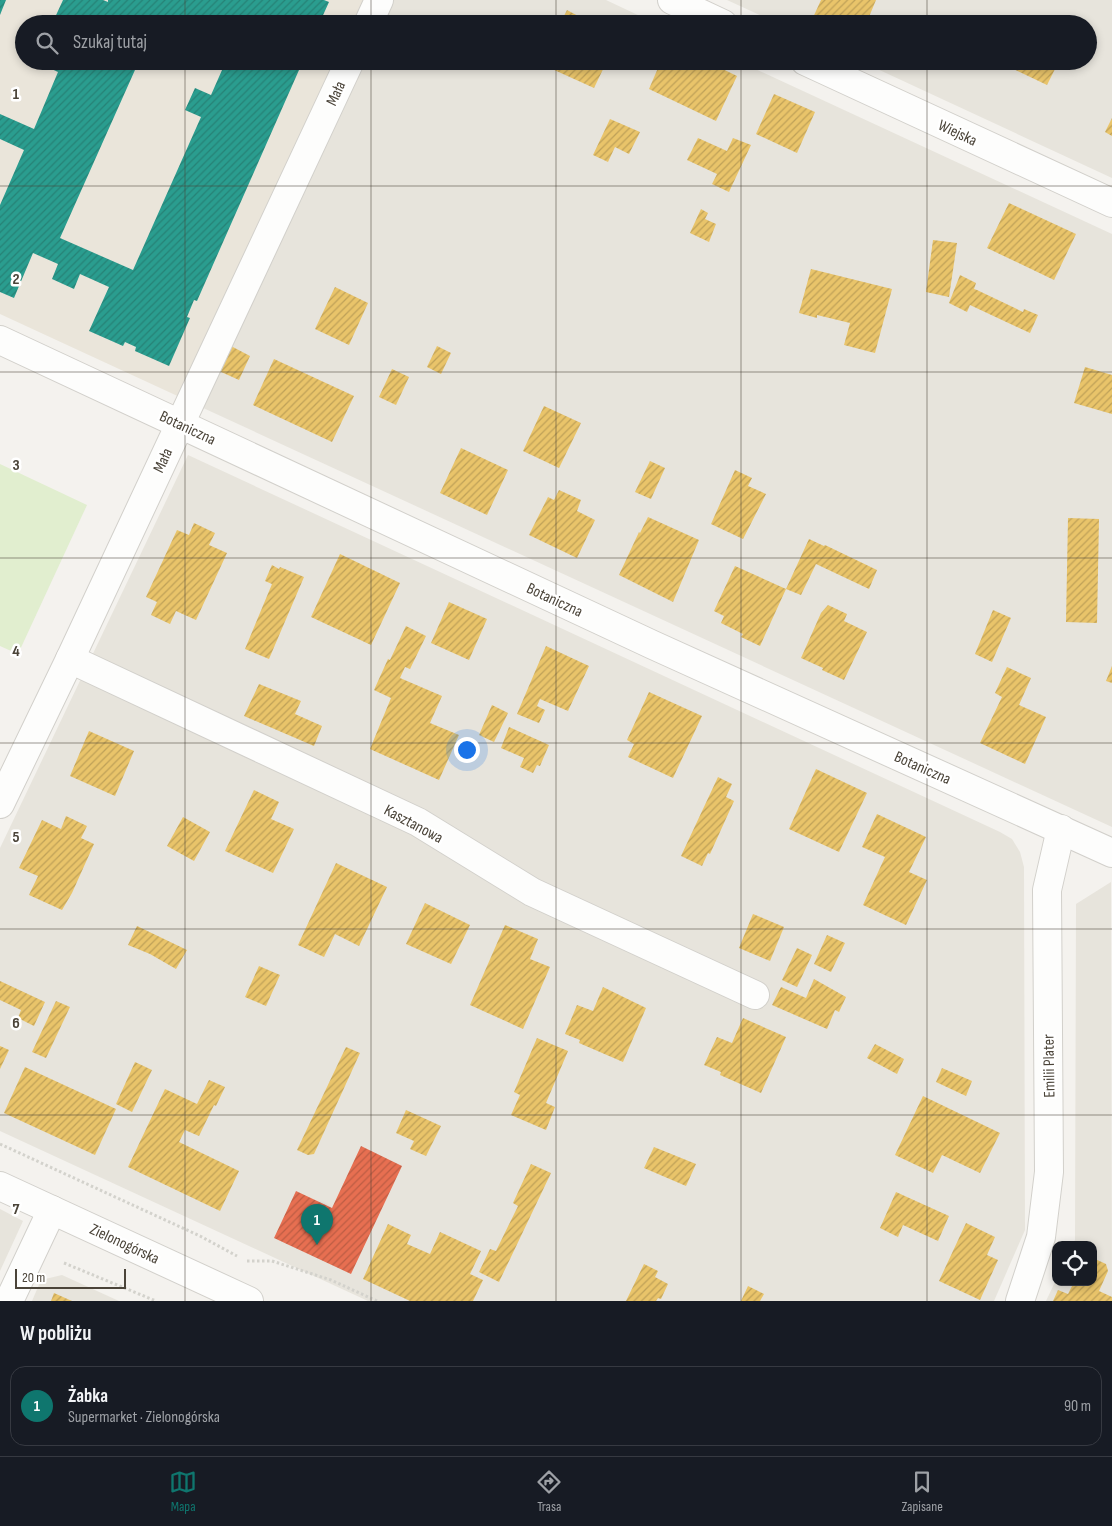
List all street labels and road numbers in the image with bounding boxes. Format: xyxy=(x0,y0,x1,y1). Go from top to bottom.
street label: Mała xyxy=(323,78,350,109)
street label: Wiejska xyxy=(935,116,980,151)
street label: Botaniczna xyxy=(156,407,218,450)
street label: Mała xyxy=(150,445,177,476)
street label: Botaniczna xyxy=(523,579,585,622)
street label: Botaniczna xyxy=(891,748,953,789)
street label: Kasztanowa xyxy=(381,801,446,848)
street label: Emilii Plater xyxy=(1039,1034,1060,1098)
street label: Zielonogórska xyxy=(87,1220,162,1269)

